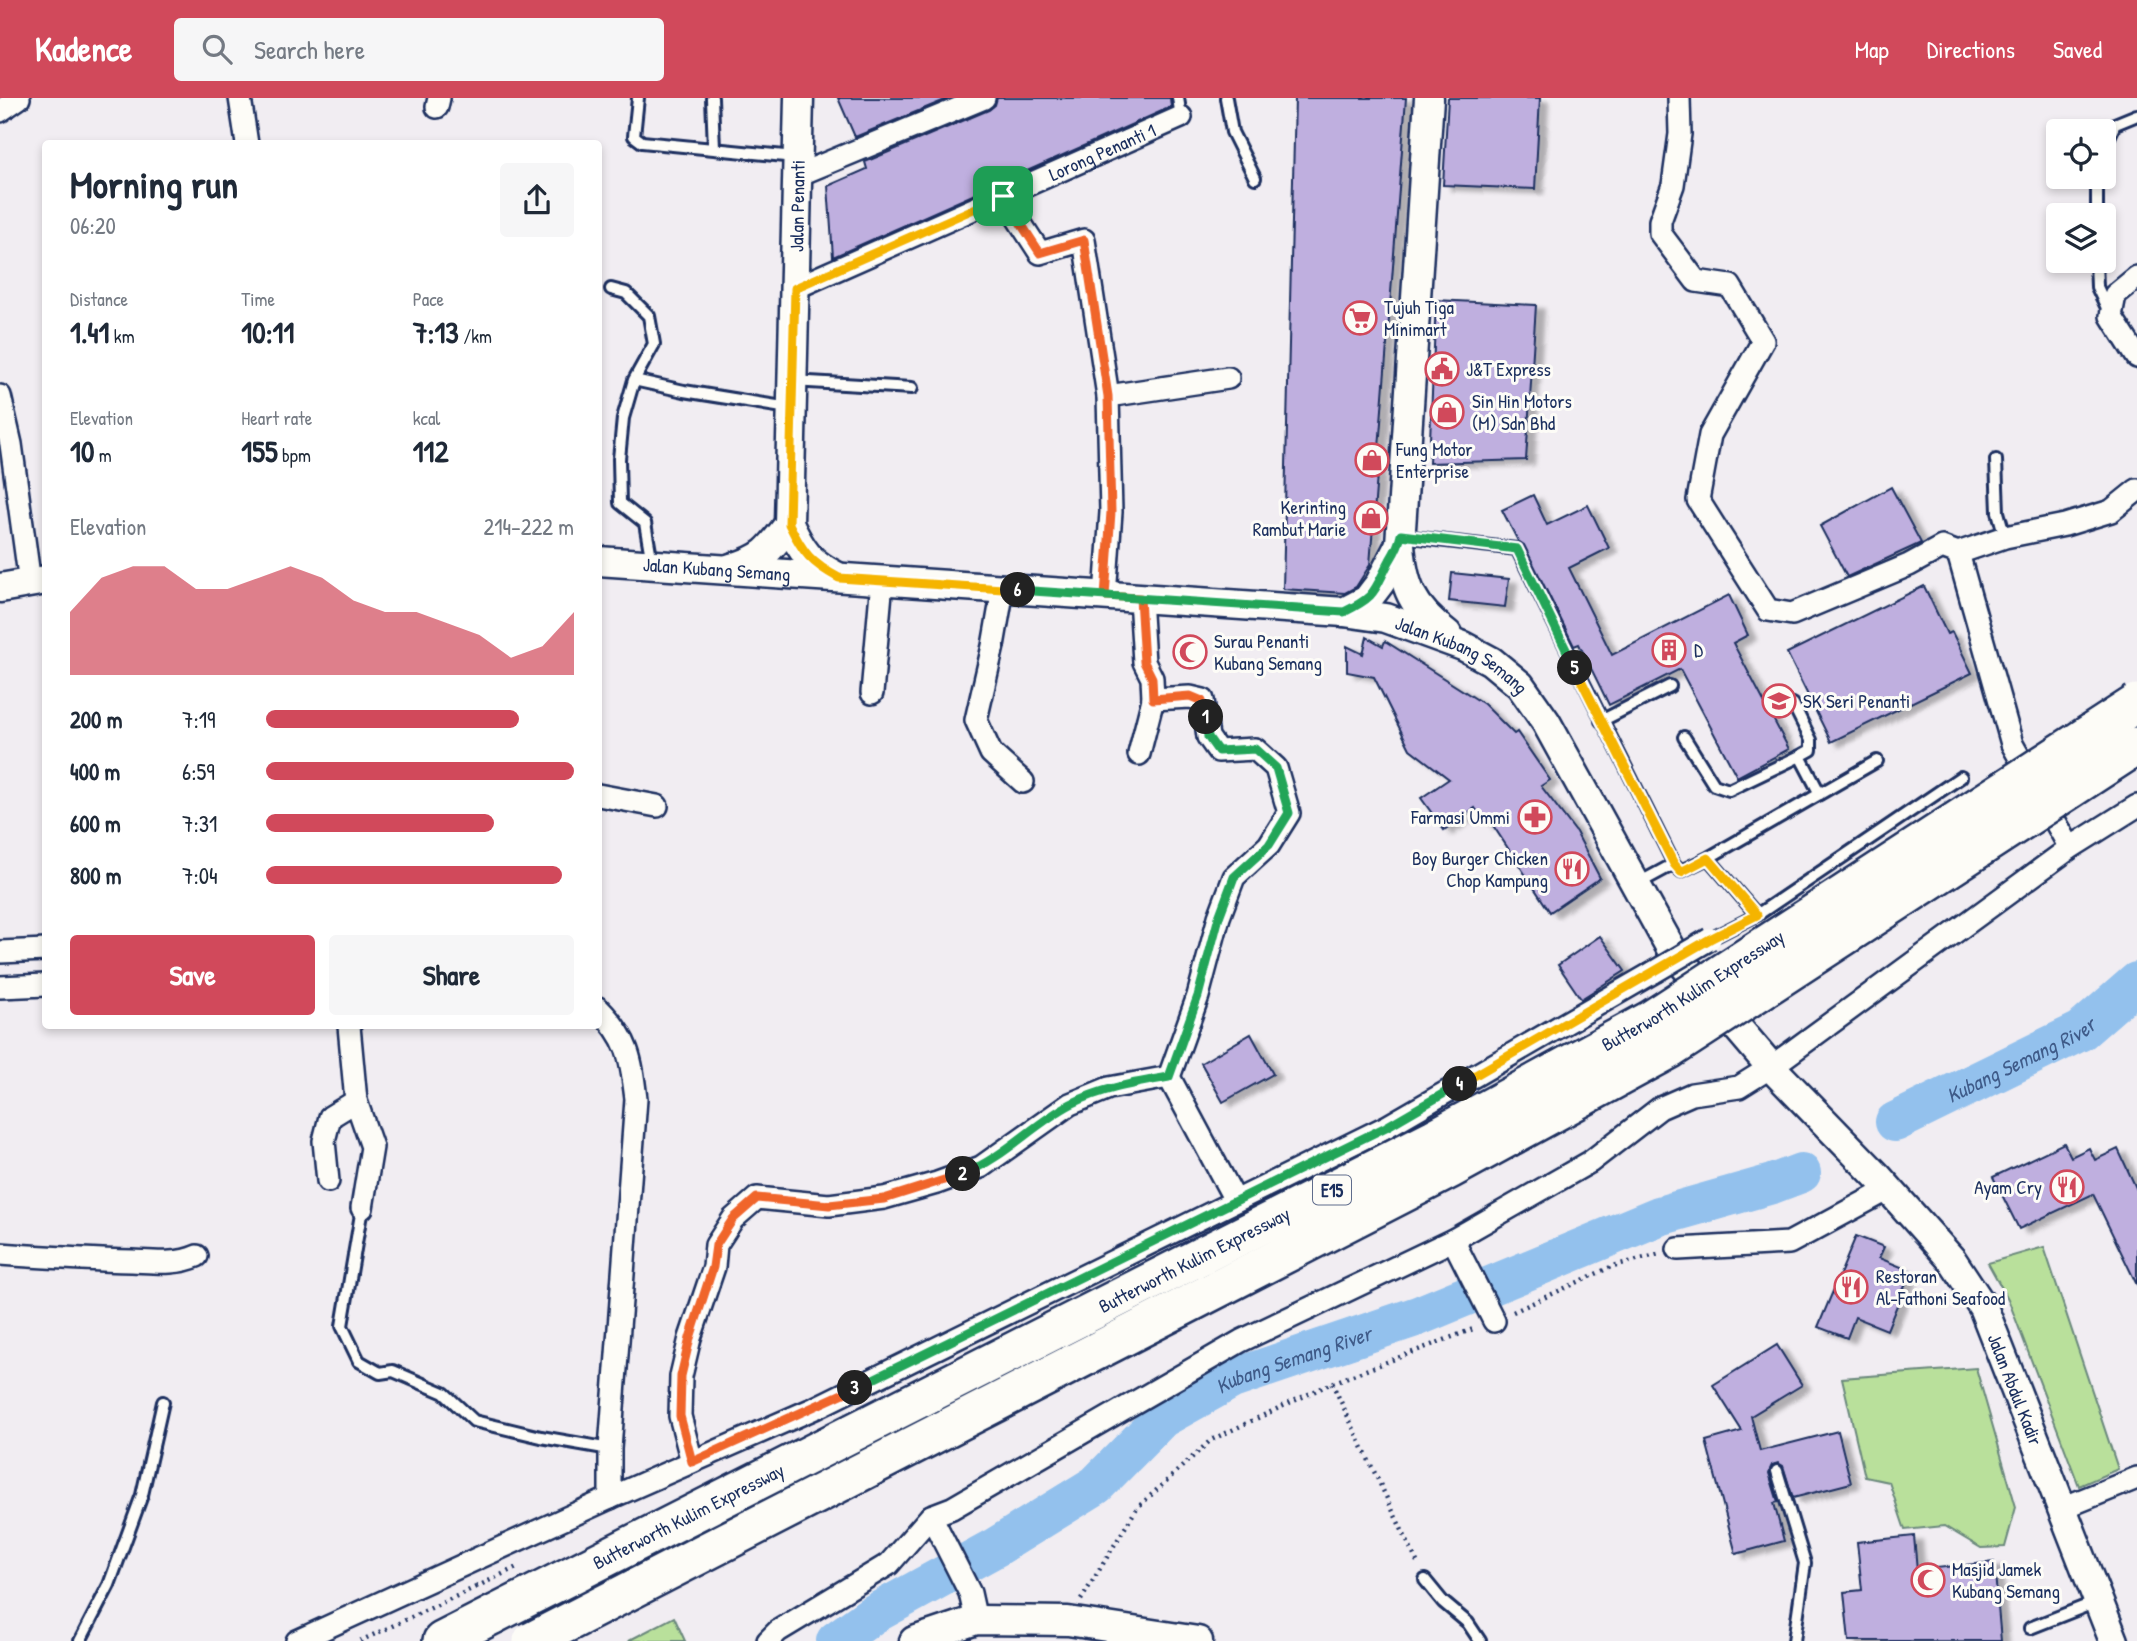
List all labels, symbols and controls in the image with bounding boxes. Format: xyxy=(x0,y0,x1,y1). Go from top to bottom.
search box xyxy=(174,18,664,81)
text: Kadence xyxy=(35,27,132,71)
icon: search xyxy=(198,30,236,68)
text: Search here xyxy=(254,32,365,67)
text: Map xyxy=(1855,33,1889,65)
text: Directions xyxy=(1927,33,2015,65)
text: Saved xyxy=(2053,33,2102,65)
street label: Lorong Penanti 1 xyxy=(1045,117,1160,187)
map controls xyxy=(2046,119,2116,273)
button: locate xyxy=(2046,119,2116,189)
text: Morning run xyxy=(70,158,238,210)
street label: Jalan Penanti xyxy=(783,160,811,252)
button: share xyxy=(500,163,574,237)
pin xyxy=(973,166,1033,226)
icon: arrive xyxy=(984,177,1022,215)
button: layers xyxy=(2046,203,2116,273)
text: 06:20 xyxy=(70,210,116,241)
text: Distance xyxy=(70,286,128,312)
text: Time xyxy=(241,286,275,312)
text: Pace xyxy=(413,286,444,312)
place label: Tujuh Tiga Minimart xyxy=(1384,294,1455,342)
supermarket icon: Tujuh Tiga Minimart xyxy=(1341,299,1379,337)
text: 1.41 xyxy=(70,312,109,352)
text: 10:11 xyxy=(241,312,294,352)
text: 7:13 xyxy=(413,312,459,352)
text: km xyxy=(109,323,135,349)
text: /km xyxy=(459,323,492,349)
public building icon: J&T Express xyxy=(1423,350,1461,388)
place label: J&T Express xyxy=(1466,356,1551,382)
place label: Sin Hin Motors (M) Sdn Bhd xyxy=(1472,388,1572,436)
shop icon: Sin Hin Motors (M) Sdn Bhd xyxy=(1428,393,1466,431)
text: Elevation xyxy=(70,405,133,431)
text: Heart rate xyxy=(241,405,312,431)
text: kcal xyxy=(413,405,440,431)
text: 10 xyxy=(70,431,94,471)
text: 155 xyxy=(241,431,278,471)
text: 112 xyxy=(413,431,448,471)
place label: Fung Motor Enterprise xyxy=(1395,436,1473,484)
shop icon: Fung Motor Enterprise xyxy=(1353,441,1391,479)
text: m xyxy=(94,442,112,468)
text: bpm xyxy=(278,442,311,468)
place label: Kerinting Rambut Marie xyxy=(1253,494,1346,542)
shop icon: Kerinting Rambut Marie xyxy=(1352,499,1390,537)
text: Elevation xyxy=(70,511,146,542)
text: 214–222 m xyxy=(483,511,574,542)
street label: Jalan Kubang Semang xyxy=(642,551,791,587)
pin: 6 xyxy=(1000,573,1036,608)
text: 6 xyxy=(1014,576,1021,602)
street label: Jalan Kubang Semang xyxy=(1392,609,1535,699)
place label: Surau Penanti Kubang Semang xyxy=(1214,628,1322,676)
building icon: D xyxy=(1650,631,1688,669)
mosque icon: Surau Penanti Kubang Semang xyxy=(1171,633,1209,671)
place label: D xyxy=(1694,637,1703,663)
pin: 5 xyxy=(1558,650,1592,686)
text: 5 xyxy=(1570,654,1579,680)
school or university icon: SK Seri Penanti xyxy=(1760,682,1798,720)
place label: SK Seri Penanti xyxy=(1803,688,1910,714)
pin: 1 xyxy=(1188,700,1224,734)
text: 1 xyxy=(1202,703,1209,729)
text: 200 m xyxy=(70,704,122,735)
text: 7:19 xyxy=(182,704,216,735)
text: 400 m xyxy=(70,756,120,787)
text: 6:59 xyxy=(182,756,215,787)
pharmacy icon: Farmasi Ummi xyxy=(1516,798,1554,836)
place label: Farmasi Ummi xyxy=(1410,804,1510,830)
text: 600 m xyxy=(70,808,121,839)
text: 7:31 xyxy=(182,808,217,839)
place label: Boy Burger Chicken Chop Kampung xyxy=(1412,845,1548,893)
restaurant icon: Boy Burger Chicken Chop Kampung xyxy=(1553,850,1591,888)
text: 800 m xyxy=(70,860,122,891)
text: 7:04 xyxy=(182,860,218,891)
street label: Butterworth Kulim Expressway xyxy=(1597,923,1789,1057)
button: Save xyxy=(70,935,315,1015)
button: Share xyxy=(329,935,574,1015)
water label: Kubang Semang River xyxy=(1941,1009,2104,1109)
pin: 4 xyxy=(1442,1066,1478,1102)
text: 4 xyxy=(1456,1070,1463,1096)
pin: 2 xyxy=(946,1156,981,1192)
text: 2 xyxy=(958,1160,967,1186)
restaurant icon: Ayam Cry xyxy=(2048,1168,2086,1206)
place label: Ayam Cry xyxy=(1974,1174,2042,1200)
road number: E15 xyxy=(1313,1176,1351,1204)
street label: Butterworth Kulim Expressway xyxy=(1094,1200,1294,1319)
place label: Restoran Al-Fathoni Seafood xyxy=(1876,1263,2006,1311)
restaurant icon: Restoran Al-Fathoni Seafood xyxy=(1832,1268,1870,1306)
water label: Kubang Semang River xyxy=(1210,1317,1378,1400)
street label: Jalan Abdul Kadir xyxy=(1982,1330,2049,1450)
pin: 3 xyxy=(838,1370,872,1406)
text: 3 xyxy=(850,1374,859,1400)
street label: Butterworth Kulim Expressway xyxy=(588,1457,788,1575)
place label: Masjid Jamek Kubang Semang xyxy=(1952,1556,2060,1604)
mosque icon: Masjid Jamek Kubang Semang xyxy=(1909,1561,1947,1599)

